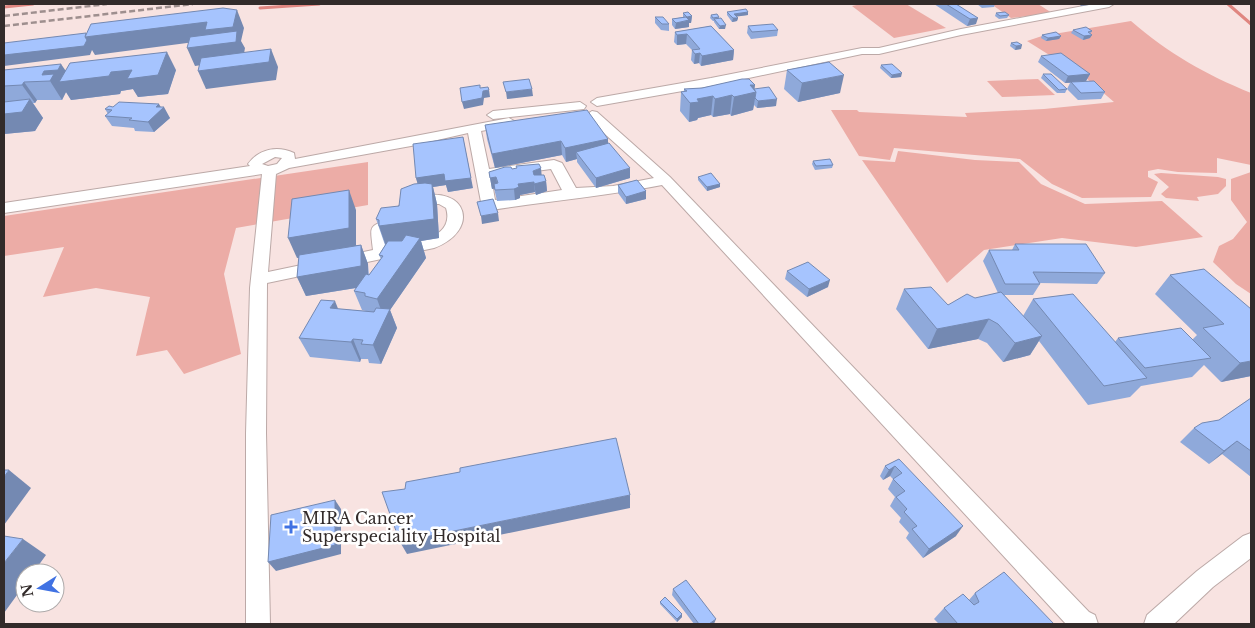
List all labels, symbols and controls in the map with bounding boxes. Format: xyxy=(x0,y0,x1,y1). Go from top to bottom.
place label: MIRA Cancer Superspeciality Hospital xyxy=(302,508,500,546)
marker: MIRA Cancer Superspeciality Hospital xyxy=(284,520,298,534)
north arrow xyxy=(15,563,65,613)
text: N xyxy=(17,582,37,599)

